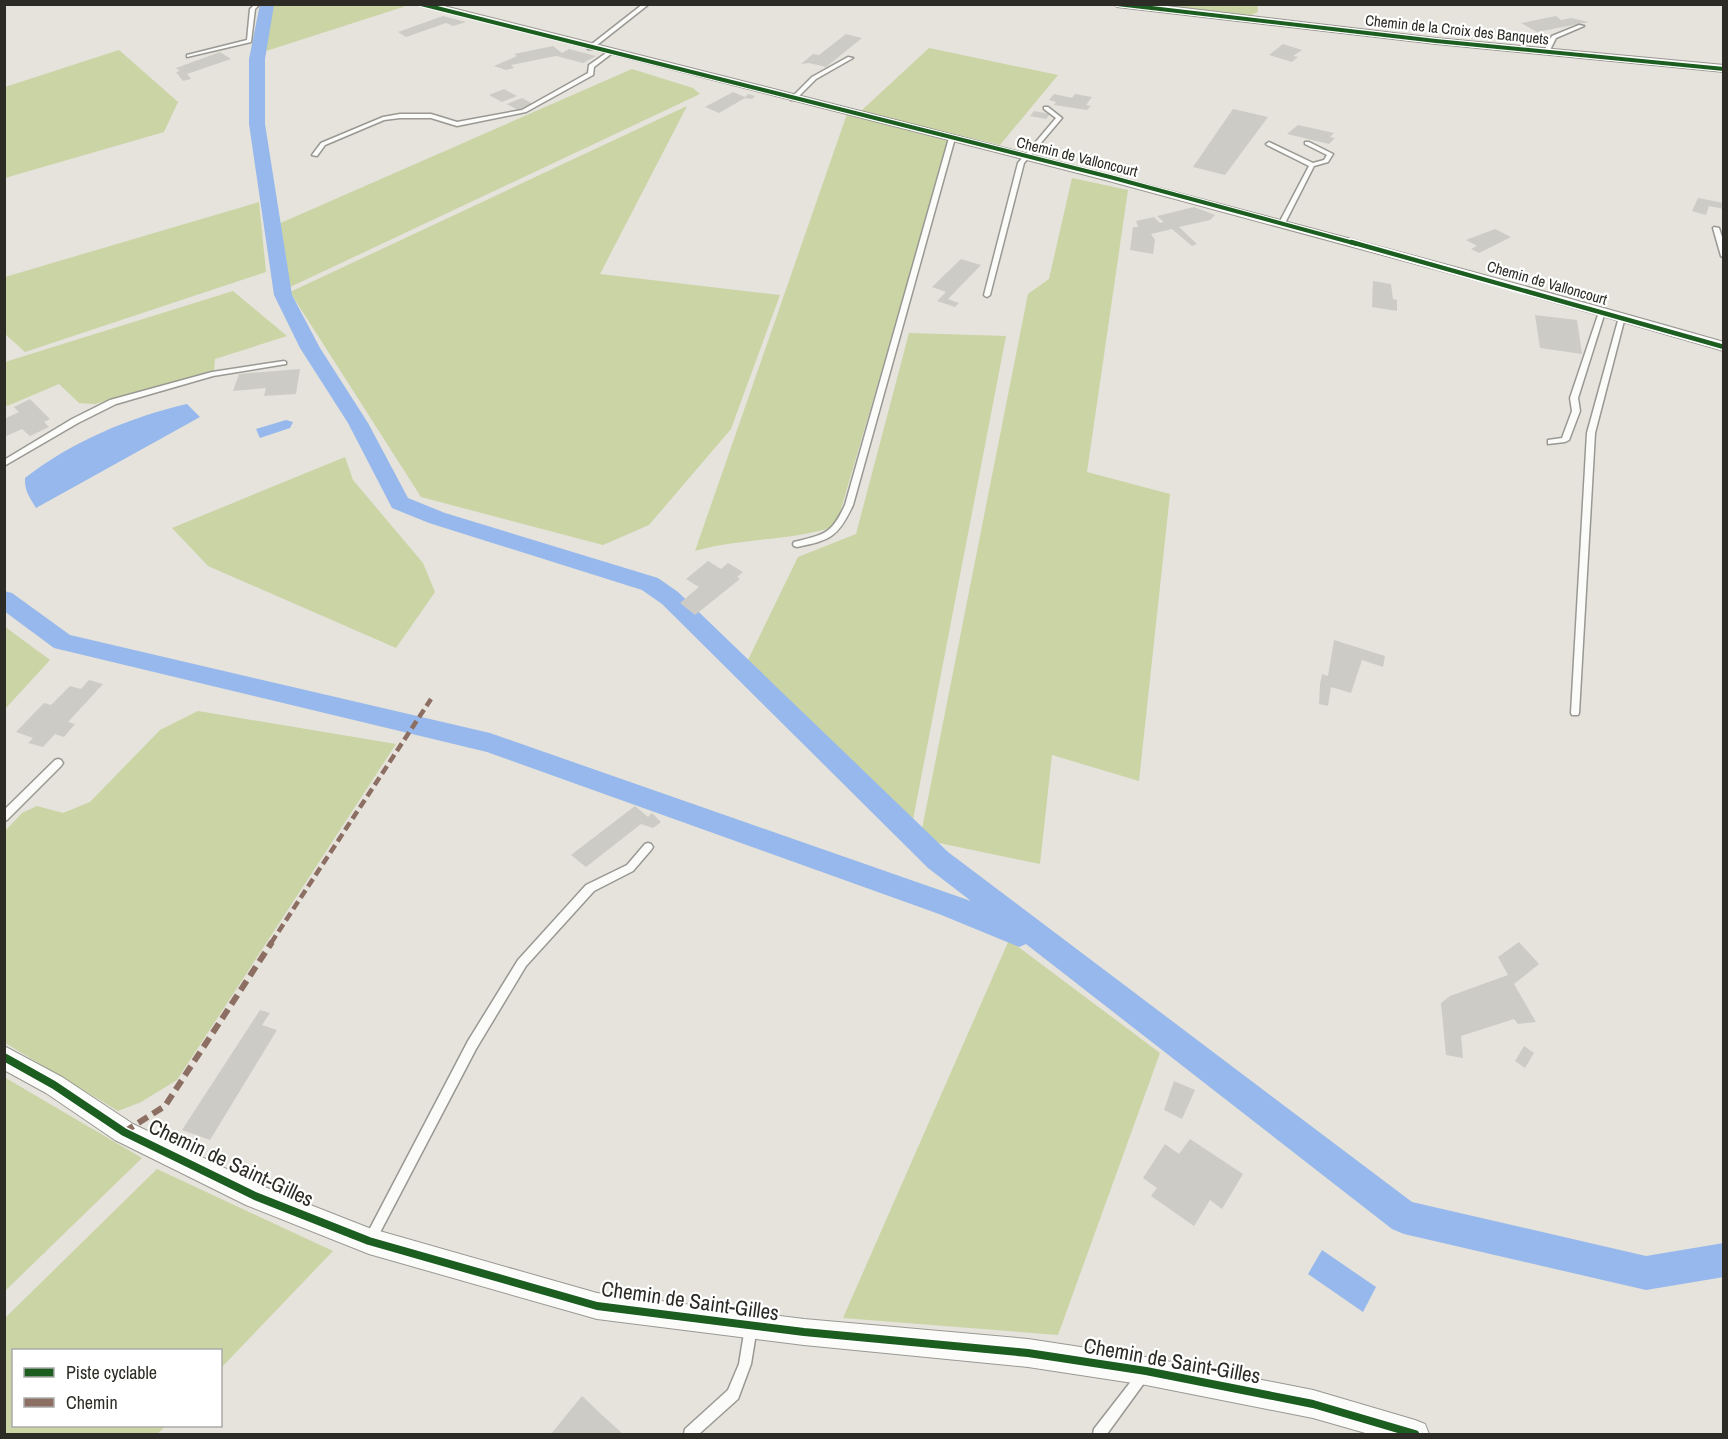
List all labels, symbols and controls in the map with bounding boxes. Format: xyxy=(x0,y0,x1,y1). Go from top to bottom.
street label: Chemin de la Croix des Banquets xyxy=(1364,9,1550,50)
street label: Chemin de Valloncourt xyxy=(1014,131,1140,182)
street label: Chemin de Valloncourt xyxy=(1485,255,1610,310)
street label: Chemin de Saint-Gilles xyxy=(144,1112,318,1214)
street label: Chemin de Saint-Gilles xyxy=(599,1274,781,1327)
street label: Chemin de Saint-Gilles xyxy=(1081,1331,1263,1390)
legend xyxy=(12,1349,222,1427)
text: Piste cyclable xyxy=(66,1360,157,1385)
text: Chemin xyxy=(66,1390,118,1415)

